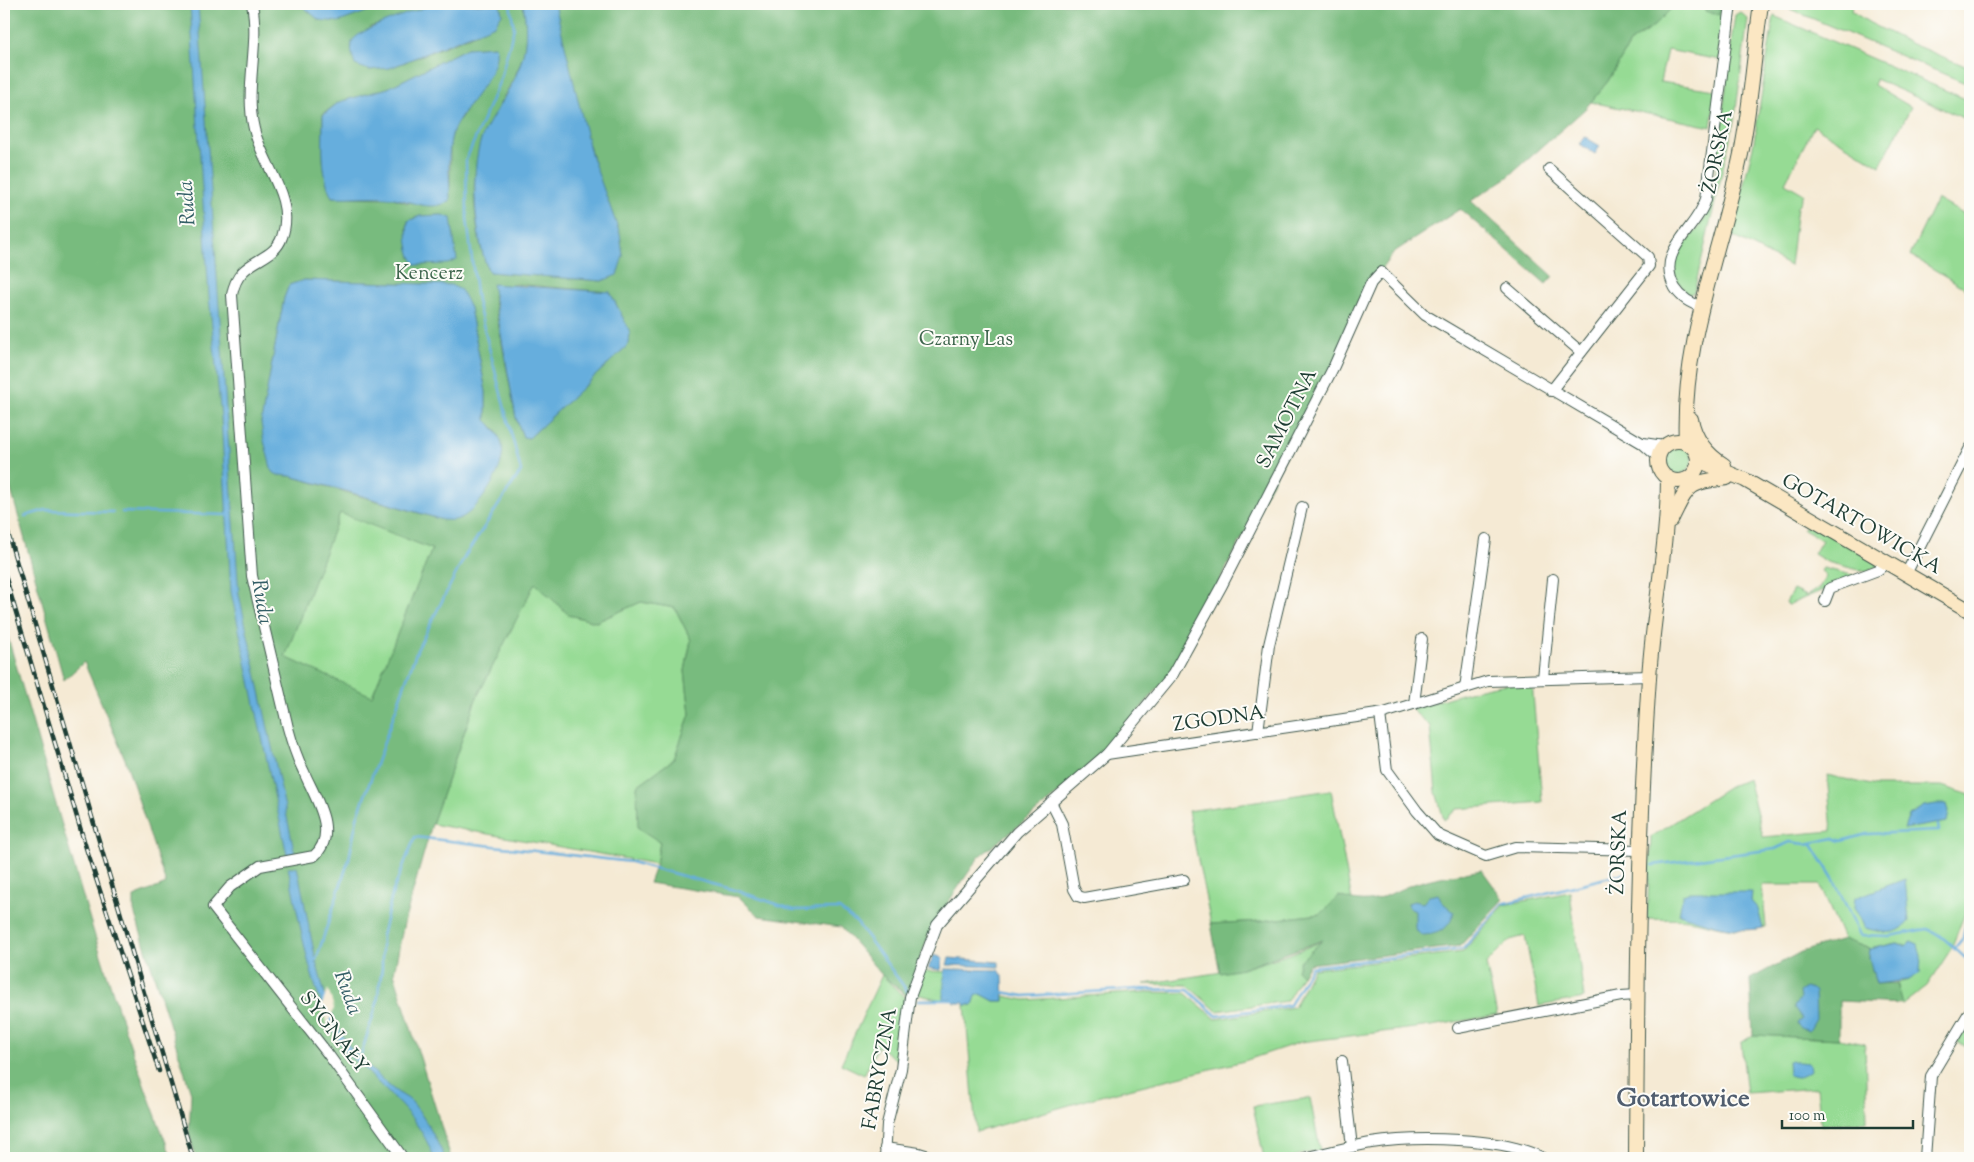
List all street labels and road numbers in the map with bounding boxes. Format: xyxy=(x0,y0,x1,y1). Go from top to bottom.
street label: ŻORSKA xyxy=(1696,107,1742,197)
street label: SAMOTNA xyxy=(1250,364,1326,474)
street label: GOTARTOWICKA xyxy=(1775,467,1947,583)
street label: ZGODNA xyxy=(1171,699,1267,741)
street label: ŻORSKA xyxy=(1604,809,1636,895)
street label: SYGNAŁY xyxy=(291,986,375,1080)
street label: FABRYCZNA xyxy=(856,1006,906,1132)

